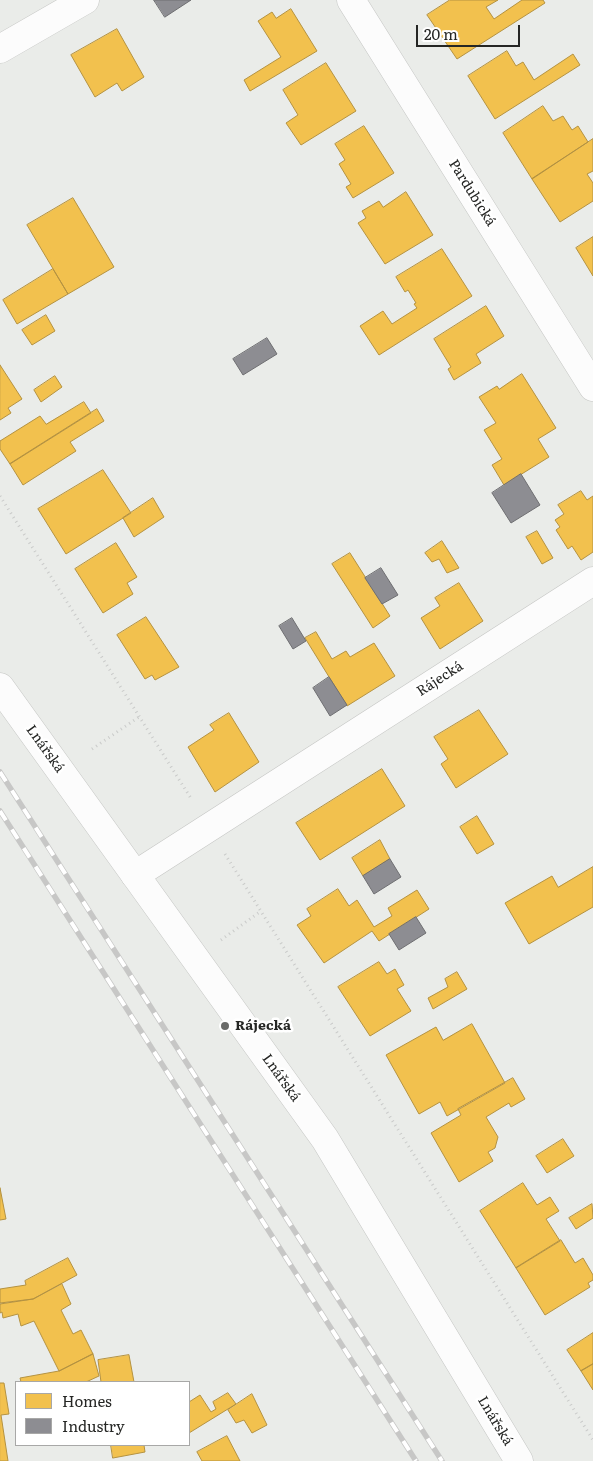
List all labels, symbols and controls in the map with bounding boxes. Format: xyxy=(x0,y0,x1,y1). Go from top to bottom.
scale bar xyxy=(418,15,522,47)
text: 20 m xyxy=(424,22,458,45)
street label: Pardubická xyxy=(445,157,499,229)
street label: Rájecká xyxy=(414,658,466,700)
street label: Lnářská xyxy=(22,722,68,776)
place label: Rájecká xyxy=(235,1018,291,1034)
marker: Rájecká xyxy=(219,1020,231,1032)
street label: Lnářská xyxy=(258,1051,304,1105)
legend xyxy=(15,1381,190,1446)
text: Homes xyxy=(62,1389,112,1412)
street label: Lnářská xyxy=(474,1393,516,1449)
text: Industry xyxy=(62,1414,125,1437)

